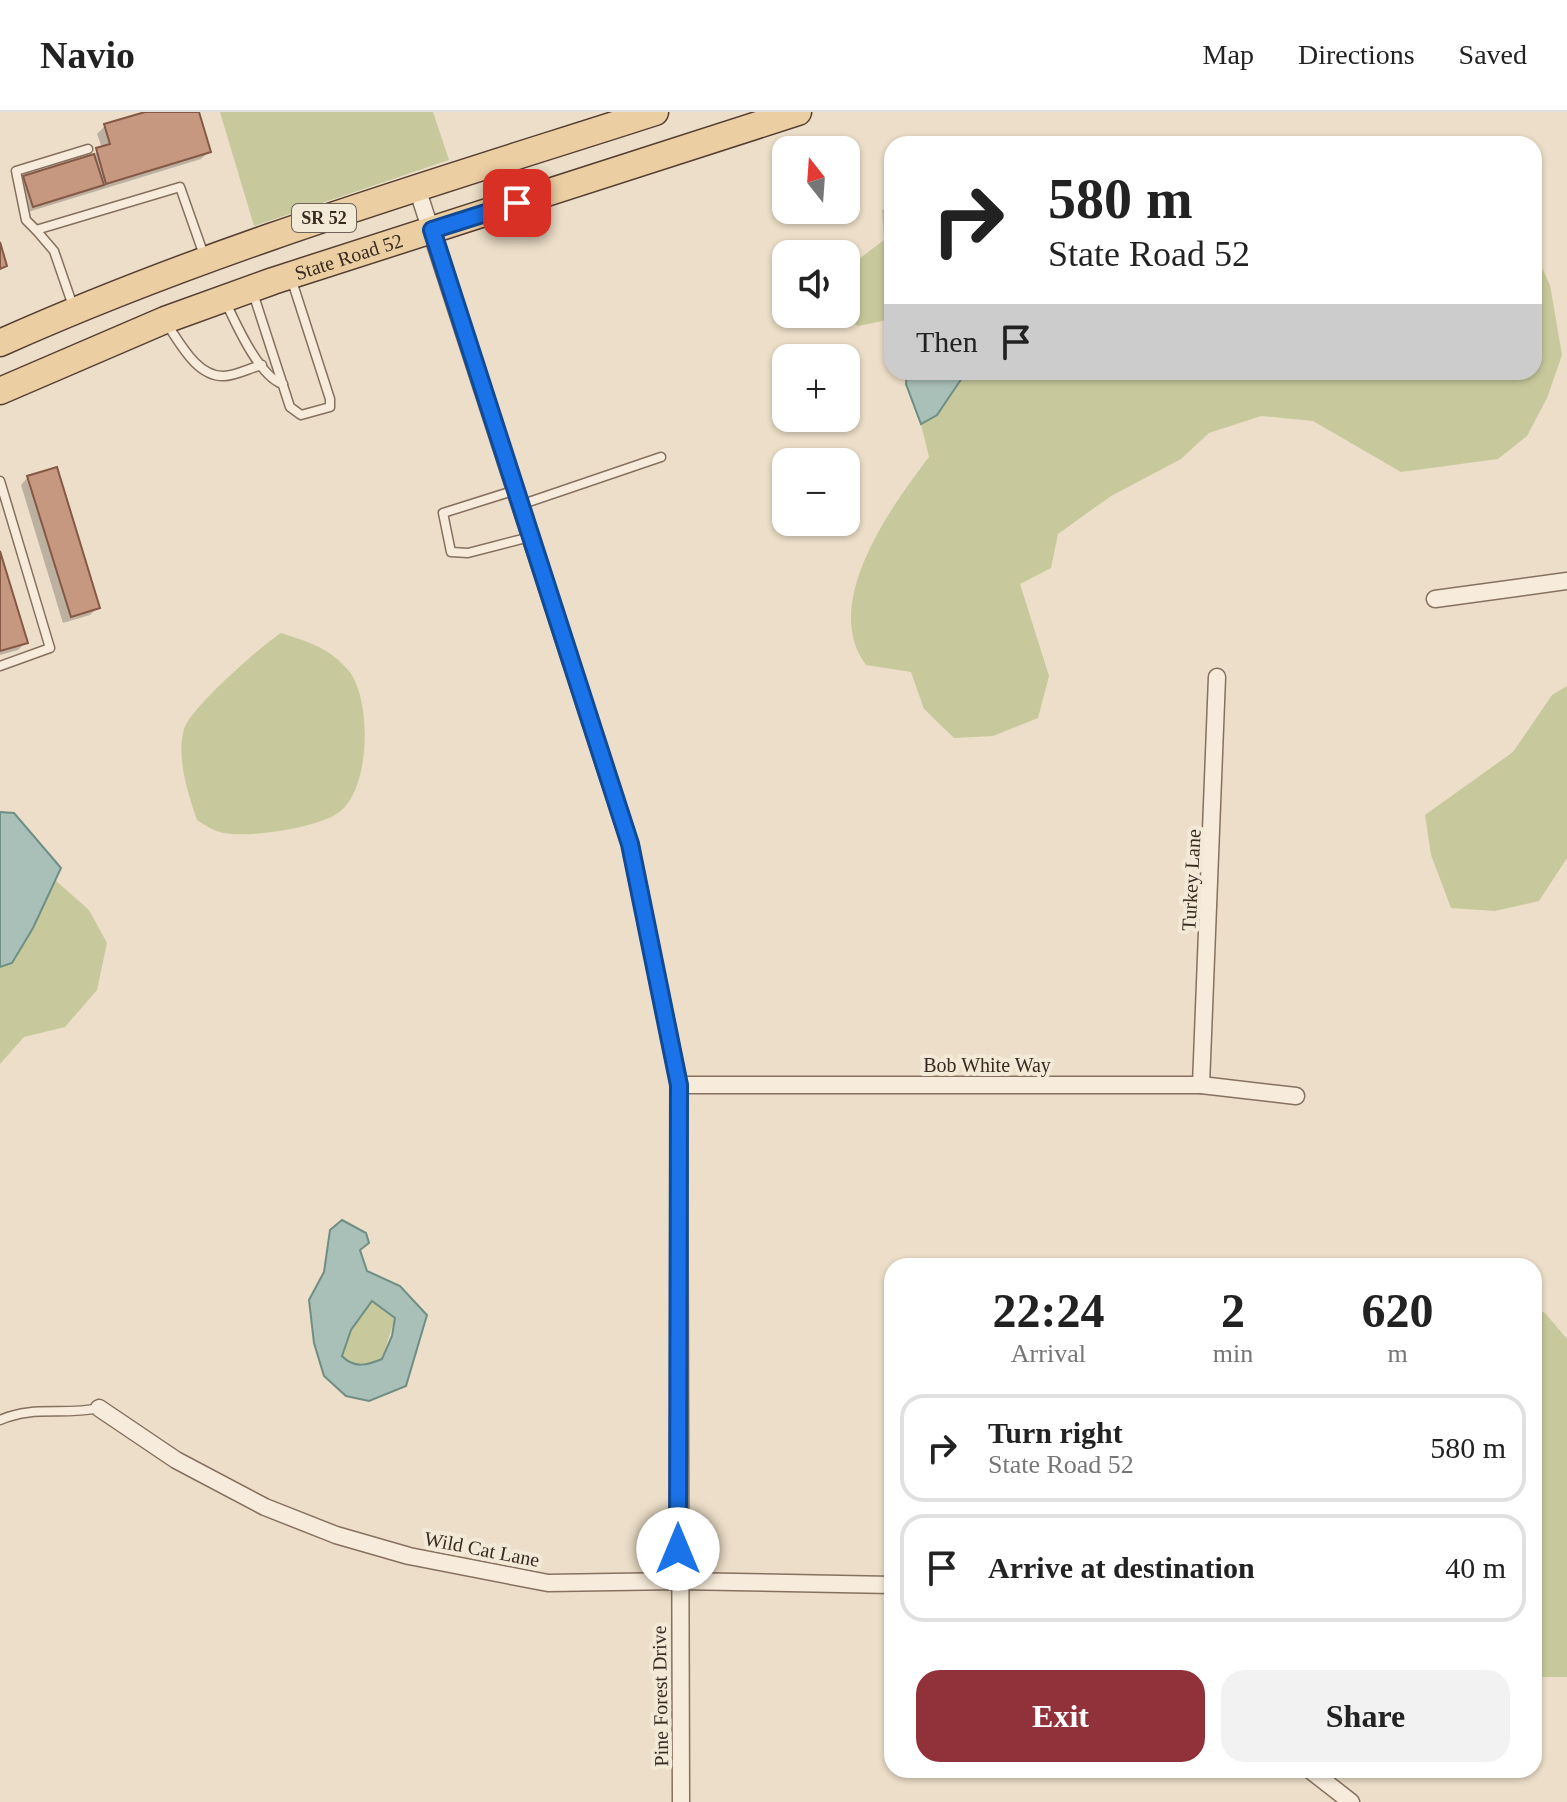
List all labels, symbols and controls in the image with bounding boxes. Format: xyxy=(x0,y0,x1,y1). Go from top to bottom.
text: Navio xyxy=(40,34,135,76)
text: Map xyxy=(1203,39,1254,70)
text: Directions xyxy=(1298,39,1415,70)
text: Saved xyxy=(1459,39,1527,70)
north arrow xyxy=(772,136,860,224)
map controls xyxy=(772,136,860,536)
icon: right xyxy=(916,168,1020,272)
text: 580 m xyxy=(1048,168,1193,230)
pin xyxy=(483,169,551,237)
icon: arrive xyxy=(495,181,539,225)
road number: SR 52 xyxy=(292,204,356,232)
street label: State Road 52 xyxy=(292,229,406,284)
text: State Road 52 xyxy=(1048,234,1250,274)
button: sound xyxy=(772,240,860,328)
icon: arrive xyxy=(994,320,1038,364)
text: Then xyxy=(916,325,978,358)
button: + xyxy=(772,344,860,432)
button: − xyxy=(772,448,860,536)
street label: Turkey Lane xyxy=(1177,828,1206,932)
street label: Bob White Way xyxy=(923,1054,1051,1077)
text: 22:24 xyxy=(992,1284,1104,1337)
text: 2 xyxy=(1221,1284,1245,1337)
text: 620 xyxy=(1362,1284,1434,1337)
text: Arrival xyxy=(1011,1339,1086,1368)
text: min xyxy=(1213,1339,1253,1368)
text: m xyxy=(1387,1339,1408,1368)
text: Turn right xyxy=(988,1416,1123,1449)
icon: right xyxy=(920,1426,964,1470)
text: 580 m xyxy=(1430,1431,1506,1464)
text: State Road 52 xyxy=(988,1450,1134,1479)
position arrow xyxy=(636,1507,720,1591)
street label: Wild Cat Lane xyxy=(423,1527,542,1571)
icon: arrive xyxy=(920,1546,964,1590)
text: Arrive at destination xyxy=(988,1551,1255,1584)
text: 40 m xyxy=(1445,1551,1506,1584)
street label: Pine Forest Drive xyxy=(648,1625,672,1767)
button: Exit xyxy=(916,1670,1205,1762)
button: Share xyxy=(1221,1670,1510,1762)

